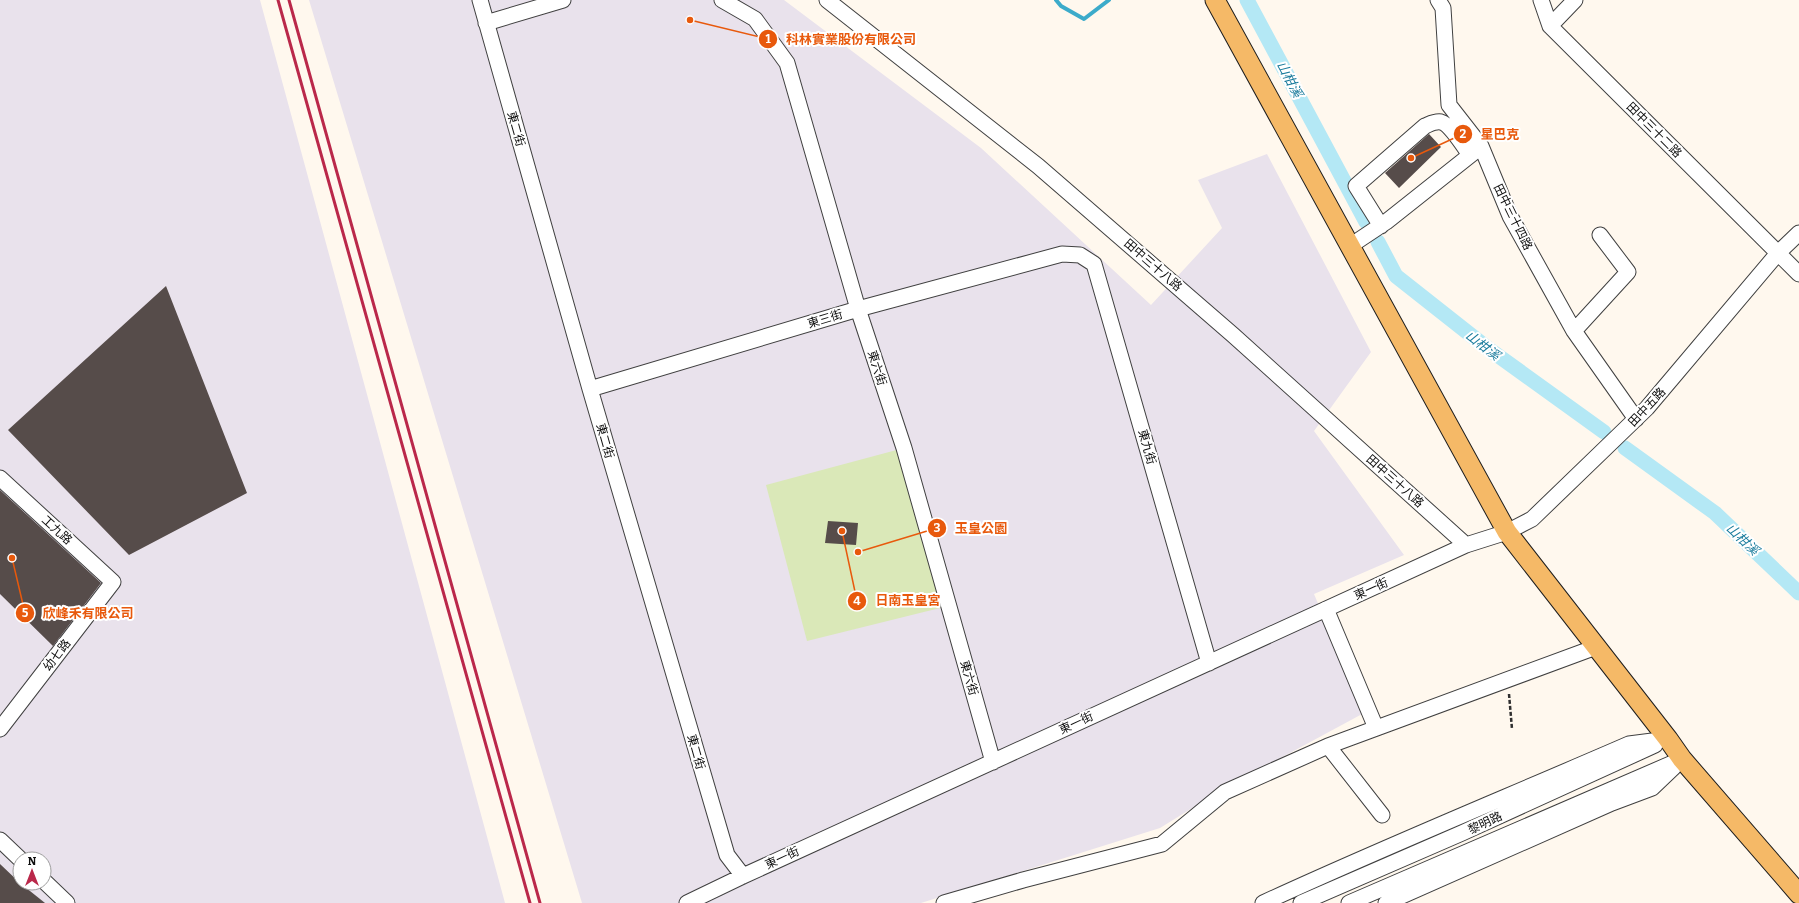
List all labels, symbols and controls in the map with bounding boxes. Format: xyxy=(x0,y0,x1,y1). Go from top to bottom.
callout: 科林實業股份有限公司 xyxy=(758,27,924,52)
text: 1 xyxy=(765,32,771,46)
text: 科林實業股份有限公司 xyxy=(786,32,916,47)
water label: 山柑溪 xyxy=(1274,58,1306,102)
street label: 田中三十二路 xyxy=(1624,100,1684,160)
street label: 東二街 xyxy=(504,110,528,148)
callout: 星巴克 xyxy=(1453,122,1528,147)
text: 2 xyxy=(1460,127,1467,141)
text: 星巴克 xyxy=(1480,127,1520,142)
street label: 田中三十四路 xyxy=(1491,182,1535,252)
street label: 田中三十八路 xyxy=(1121,236,1185,294)
street label: 東三街 xyxy=(806,307,844,331)
water label: 山柑溪 xyxy=(1463,328,1504,364)
street label: 東六街 xyxy=(865,349,889,387)
street label: 田中五路 xyxy=(1626,385,1668,429)
street label: 東二街 xyxy=(593,422,617,460)
street label: 東九街 xyxy=(1135,428,1159,466)
street label: 田中三十八路 xyxy=(1364,452,1426,510)
street label: 工九路 xyxy=(39,513,75,547)
callout: 玉皇公園 xyxy=(927,516,1015,541)
text: 3 xyxy=(934,521,941,535)
text: 玉皇公園 xyxy=(955,521,1007,536)
water label: 山柑溪 xyxy=(1723,521,1763,560)
street label: 東一街 xyxy=(1352,575,1390,603)
callout: 日南玉皇宮 xyxy=(847,588,948,613)
text: 日南玉皇宮 xyxy=(875,593,941,608)
text: 4 xyxy=(853,594,861,608)
callout: 欣峰禾有限公司 xyxy=(15,601,142,626)
text: 5 xyxy=(22,606,29,620)
text: 欣峰禾有限公司 xyxy=(42,606,134,621)
street label: 幼七路 xyxy=(40,637,74,673)
street label: 東六街 xyxy=(957,659,981,697)
street label: 東一街 xyxy=(1057,709,1095,737)
street label: 東二街 xyxy=(684,733,708,771)
street label: 黎明路 xyxy=(1466,809,1504,837)
street label: 東一街 xyxy=(763,844,801,872)
north arrow xyxy=(12,851,52,891)
text: N xyxy=(28,855,37,868)

